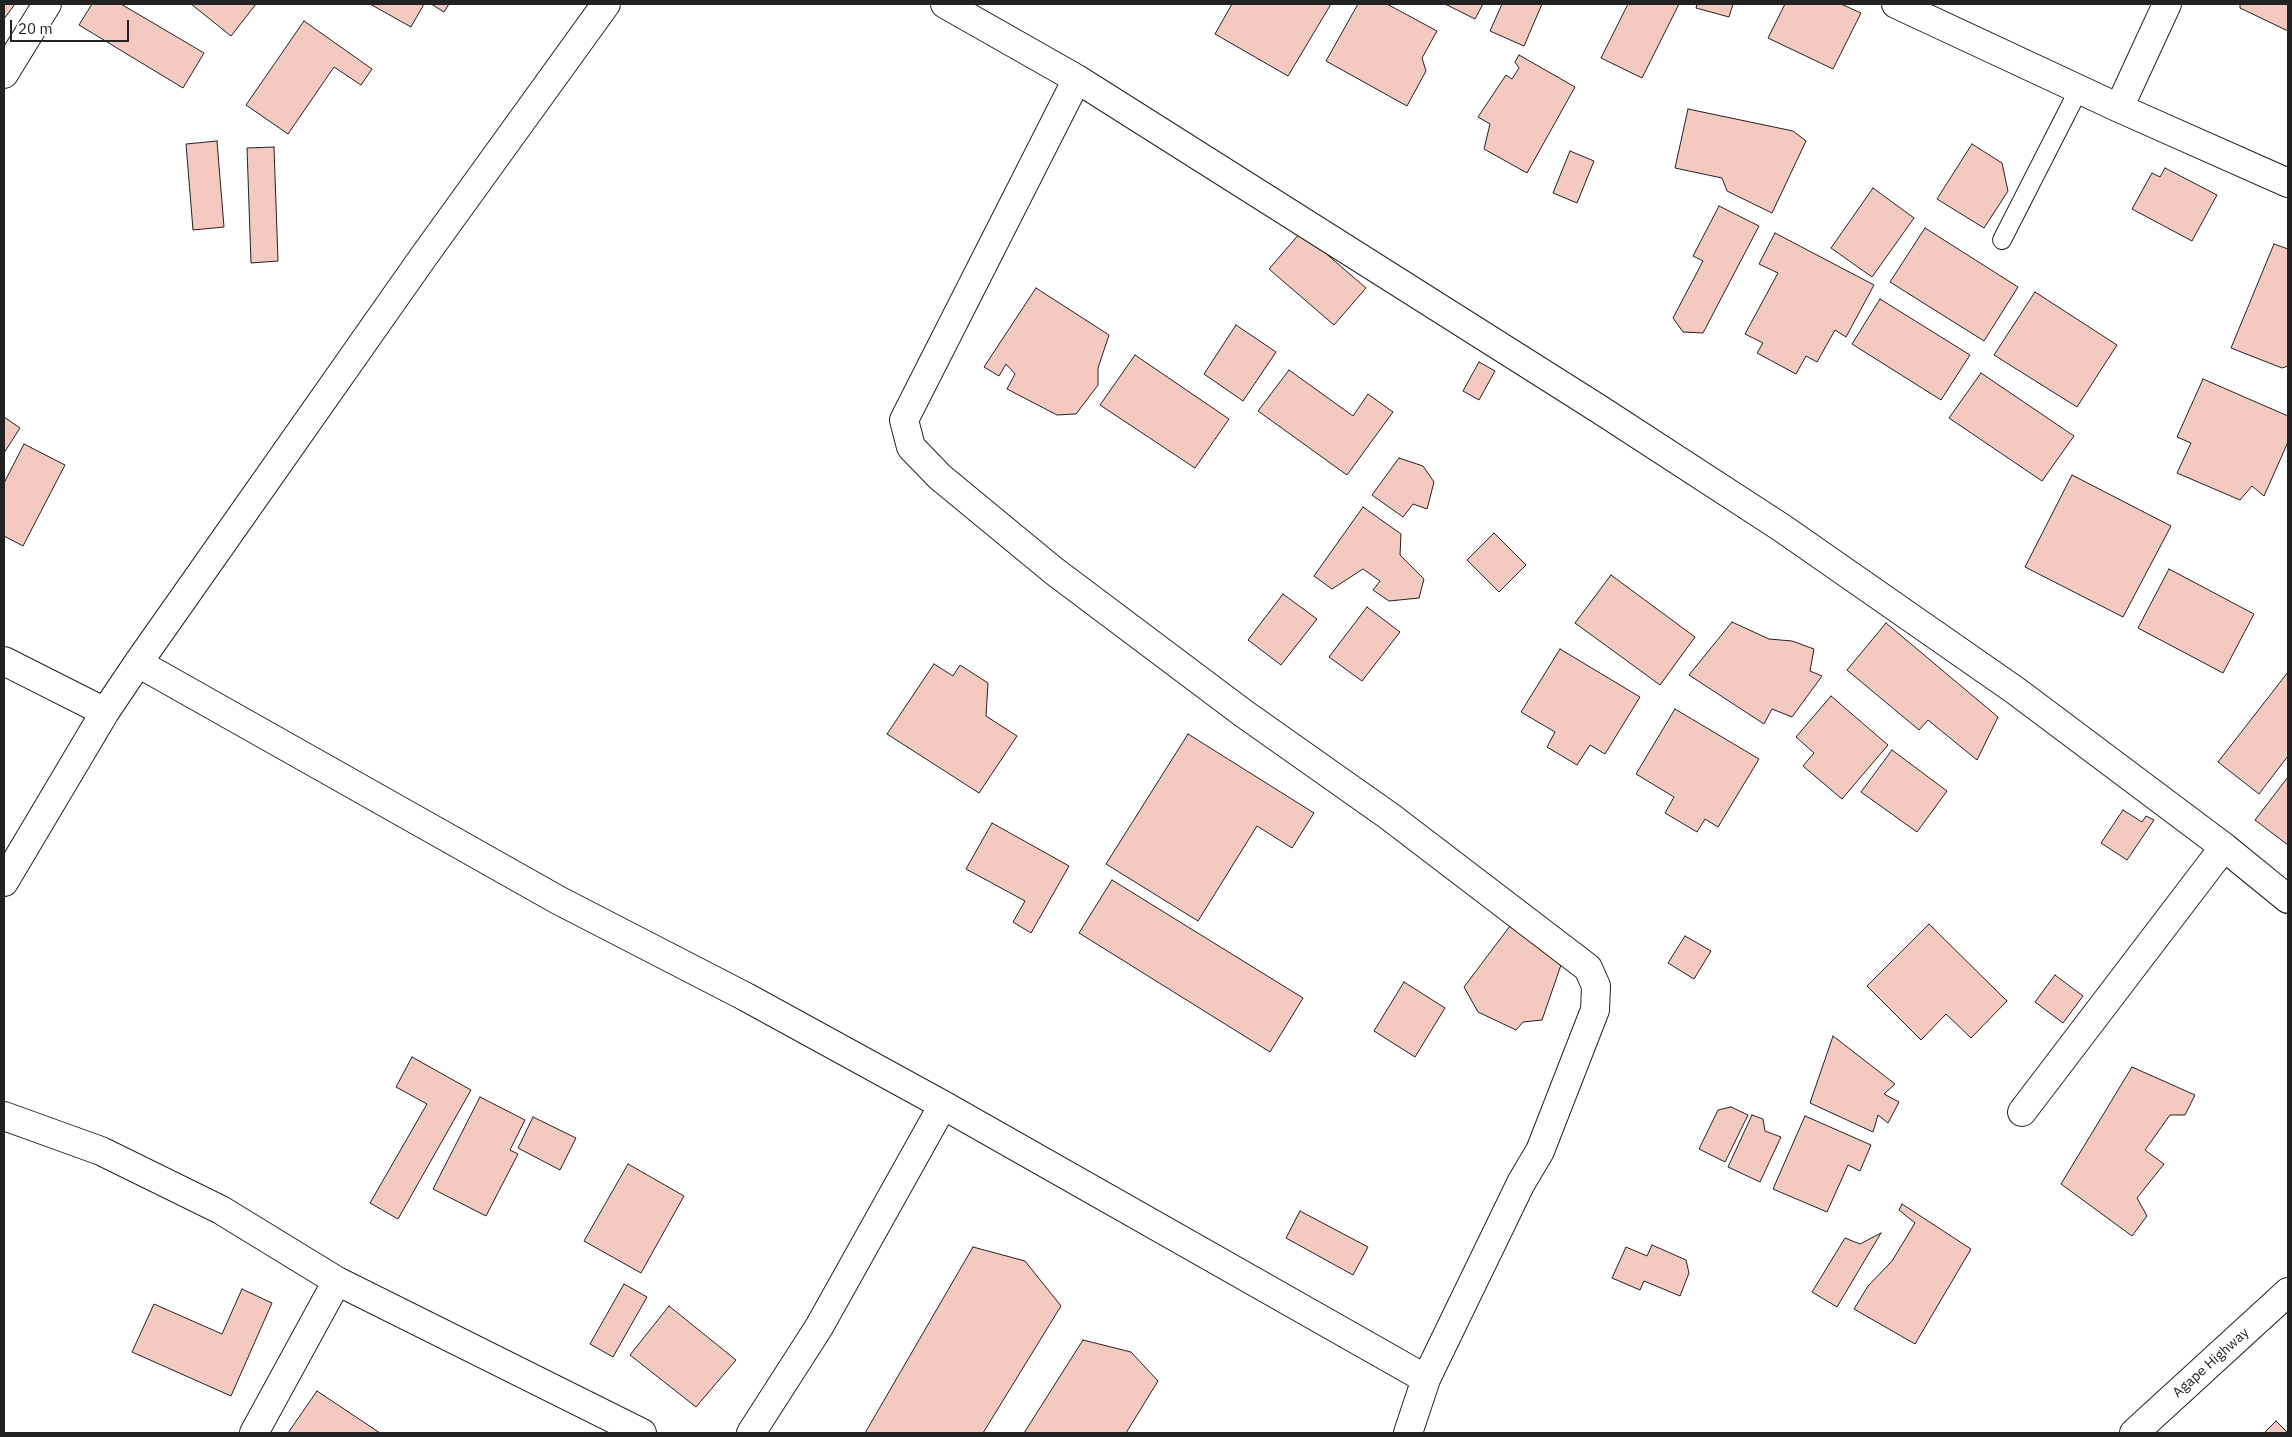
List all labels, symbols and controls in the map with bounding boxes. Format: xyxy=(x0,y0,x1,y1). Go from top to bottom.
scale bar xyxy=(12,10,131,42)
text: 20 m xyxy=(18,19,53,38)
street label: Agape Highway xyxy=(2169,1324,2253,1402)

